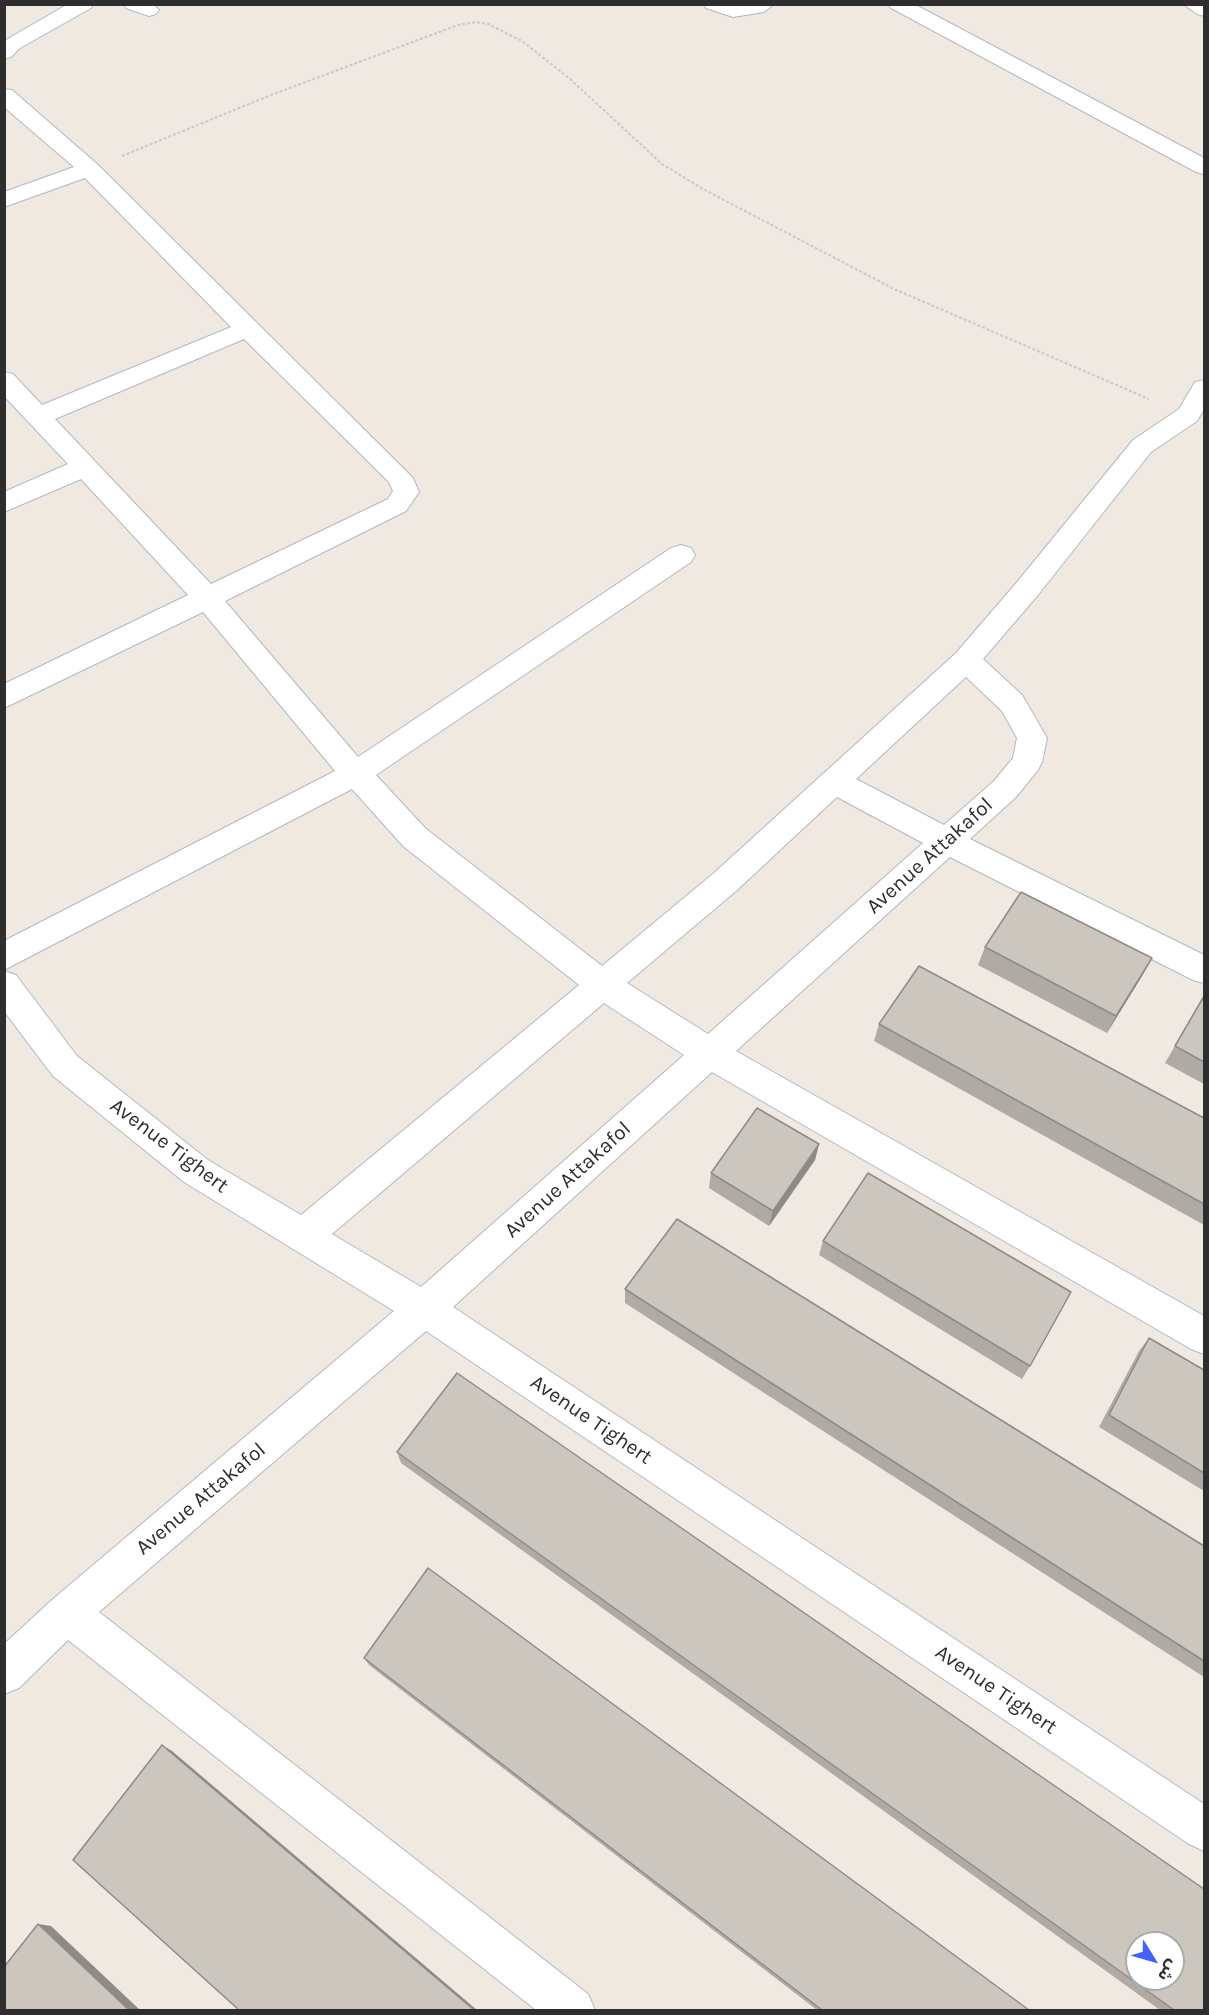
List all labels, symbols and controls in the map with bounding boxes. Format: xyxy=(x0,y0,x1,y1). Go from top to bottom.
street label: Avenue Attakafol xyxy=(862,793,998,919)
street label: Avenue Tighert xyxy=(105,1093,233,1199)
street label: Avenue Attakafol xyxy=(500,1117,636,1243)
street label: Avenue Tighert xyxy=(525,1370,657,1470)
street label: Avenue Attakafol xyxy=(131,1437,271,1561)
street label: Avenue Tighert xyxy=(930,1640,1062,1740)
north arrow xyxy=(1125,1931,1185,1991)
text: ش xyxy=(1154,1956,1182,1985)

